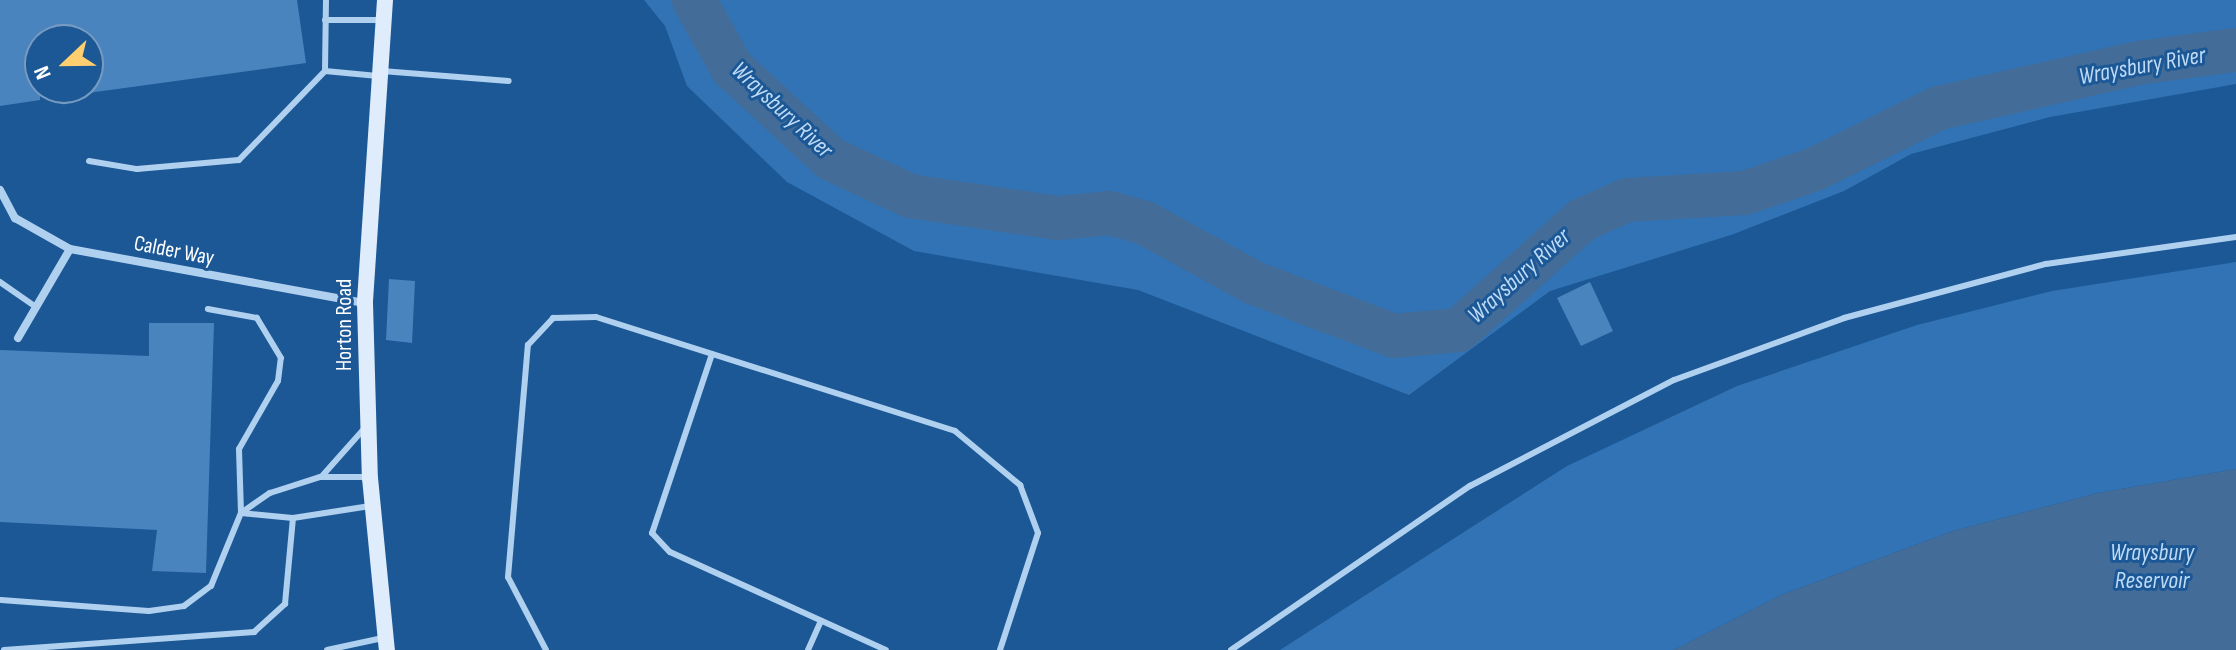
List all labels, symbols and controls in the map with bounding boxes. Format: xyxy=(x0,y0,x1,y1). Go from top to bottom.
north arrow xyxy=(24,24,104,104)
water label: Wraysbury River xyxy=(2076,41,2208,91)
water label: Wraysbury River xyxy=(725,56,839,164)
text: N xyxy=(28,62,58,83)
water label: Wraysbury River xyxy=(1462,222,1576,330)
street label: Calder Way xyxy=(132,230,216,272)
street label: Horton Road xyxy=(332,279,358,371)
water label: Wraysbury Reservoir xyxy=(2110,539,2194,595)

